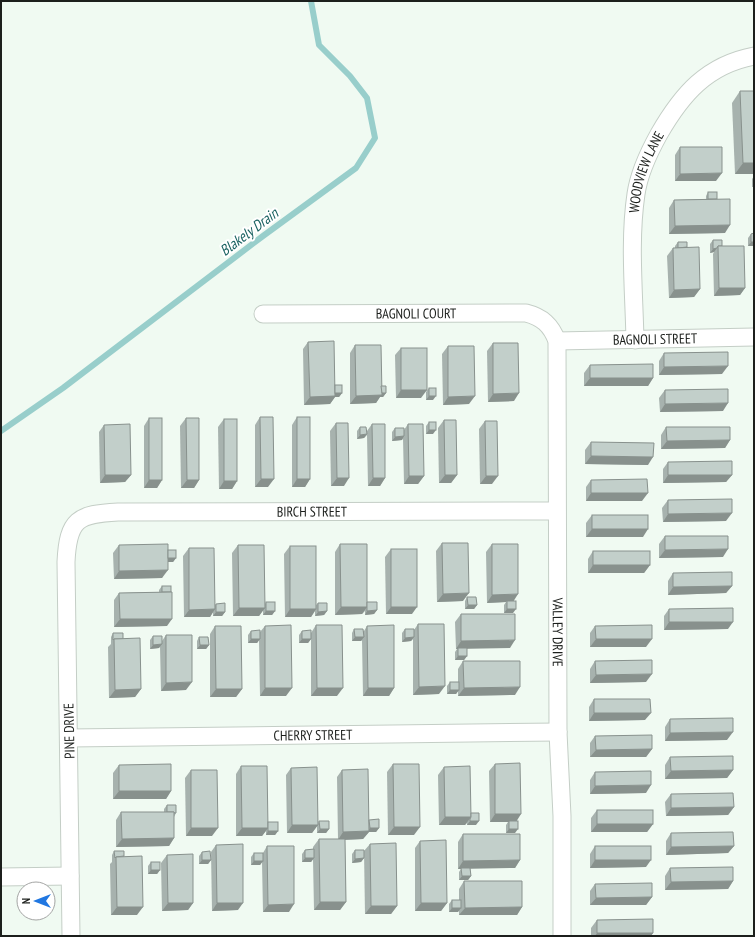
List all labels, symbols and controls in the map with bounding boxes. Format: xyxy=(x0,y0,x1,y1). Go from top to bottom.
street label: WOODVIEW LANE xyxy=(625,128,668,214)
water label: Blakely Drain xyxy=(216,203,283,260)
street label: BAGNOLI COURT xyxy=(376,304,457,323)
street label: BAGNOLI STREET xyxy=(613,329,698,349)
street label: BIRCH STREET xyxy=(277,502,348,521)
street label: VALLEY DRIVE xyxy=(549,597,567,667)
street label: PINE DRIVE xyxy=(60,703,78,759)
street label: CHERRY STREET xyxy=(273,726,353,744)
north arrow xyxy=(16,881,56,921)
text: N xyxy=(19,898,33,904)

